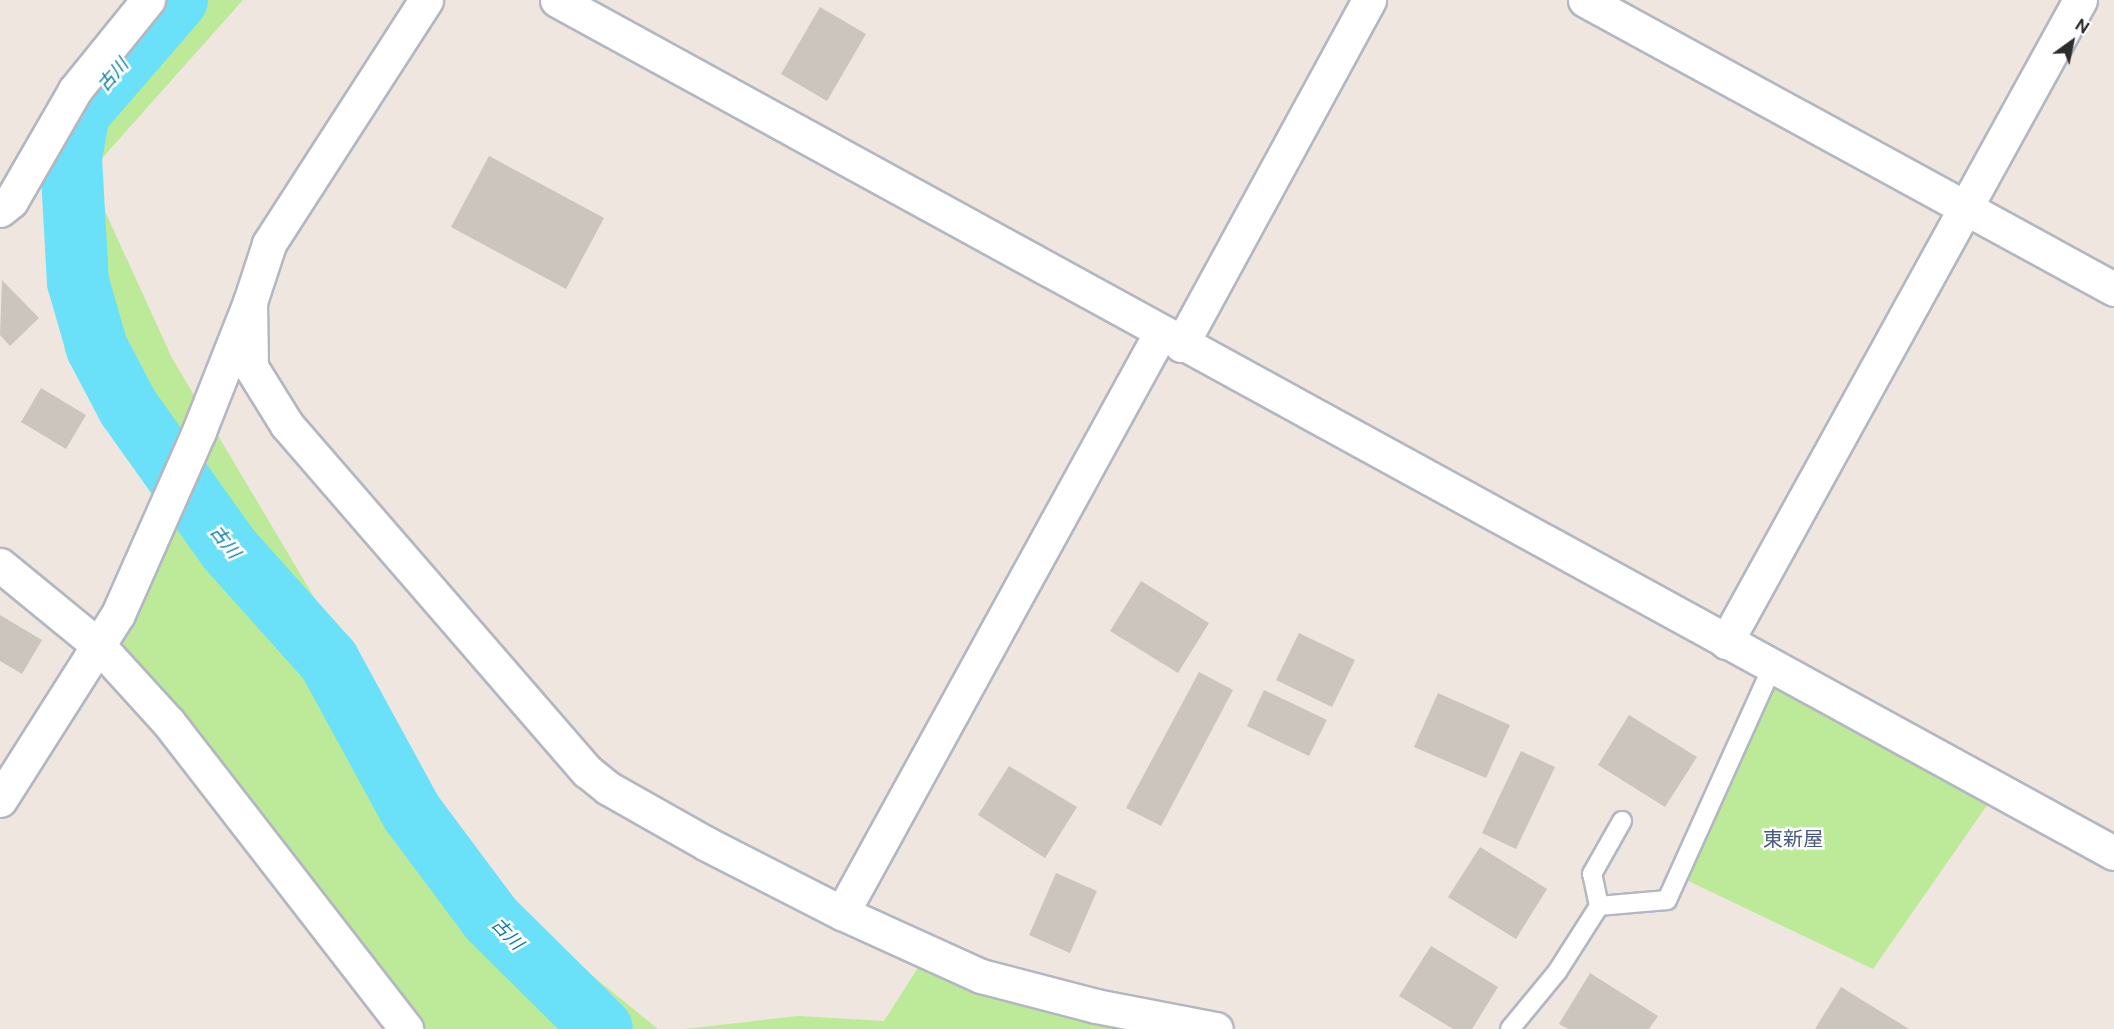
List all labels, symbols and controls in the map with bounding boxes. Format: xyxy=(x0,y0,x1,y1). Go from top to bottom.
north arrow xyxy=(2042,12,2102,72)
text: N xyxy=(2072,15,2092,38)
water label: 古川 xyxy=(93,54,133,96)
water label: 古川 xyxy=(205,521,245,563)
district label: 東新屋 xyxy=(1763,827,1823,851)
water label: 古川 xyxy=(487,914,527,954)

